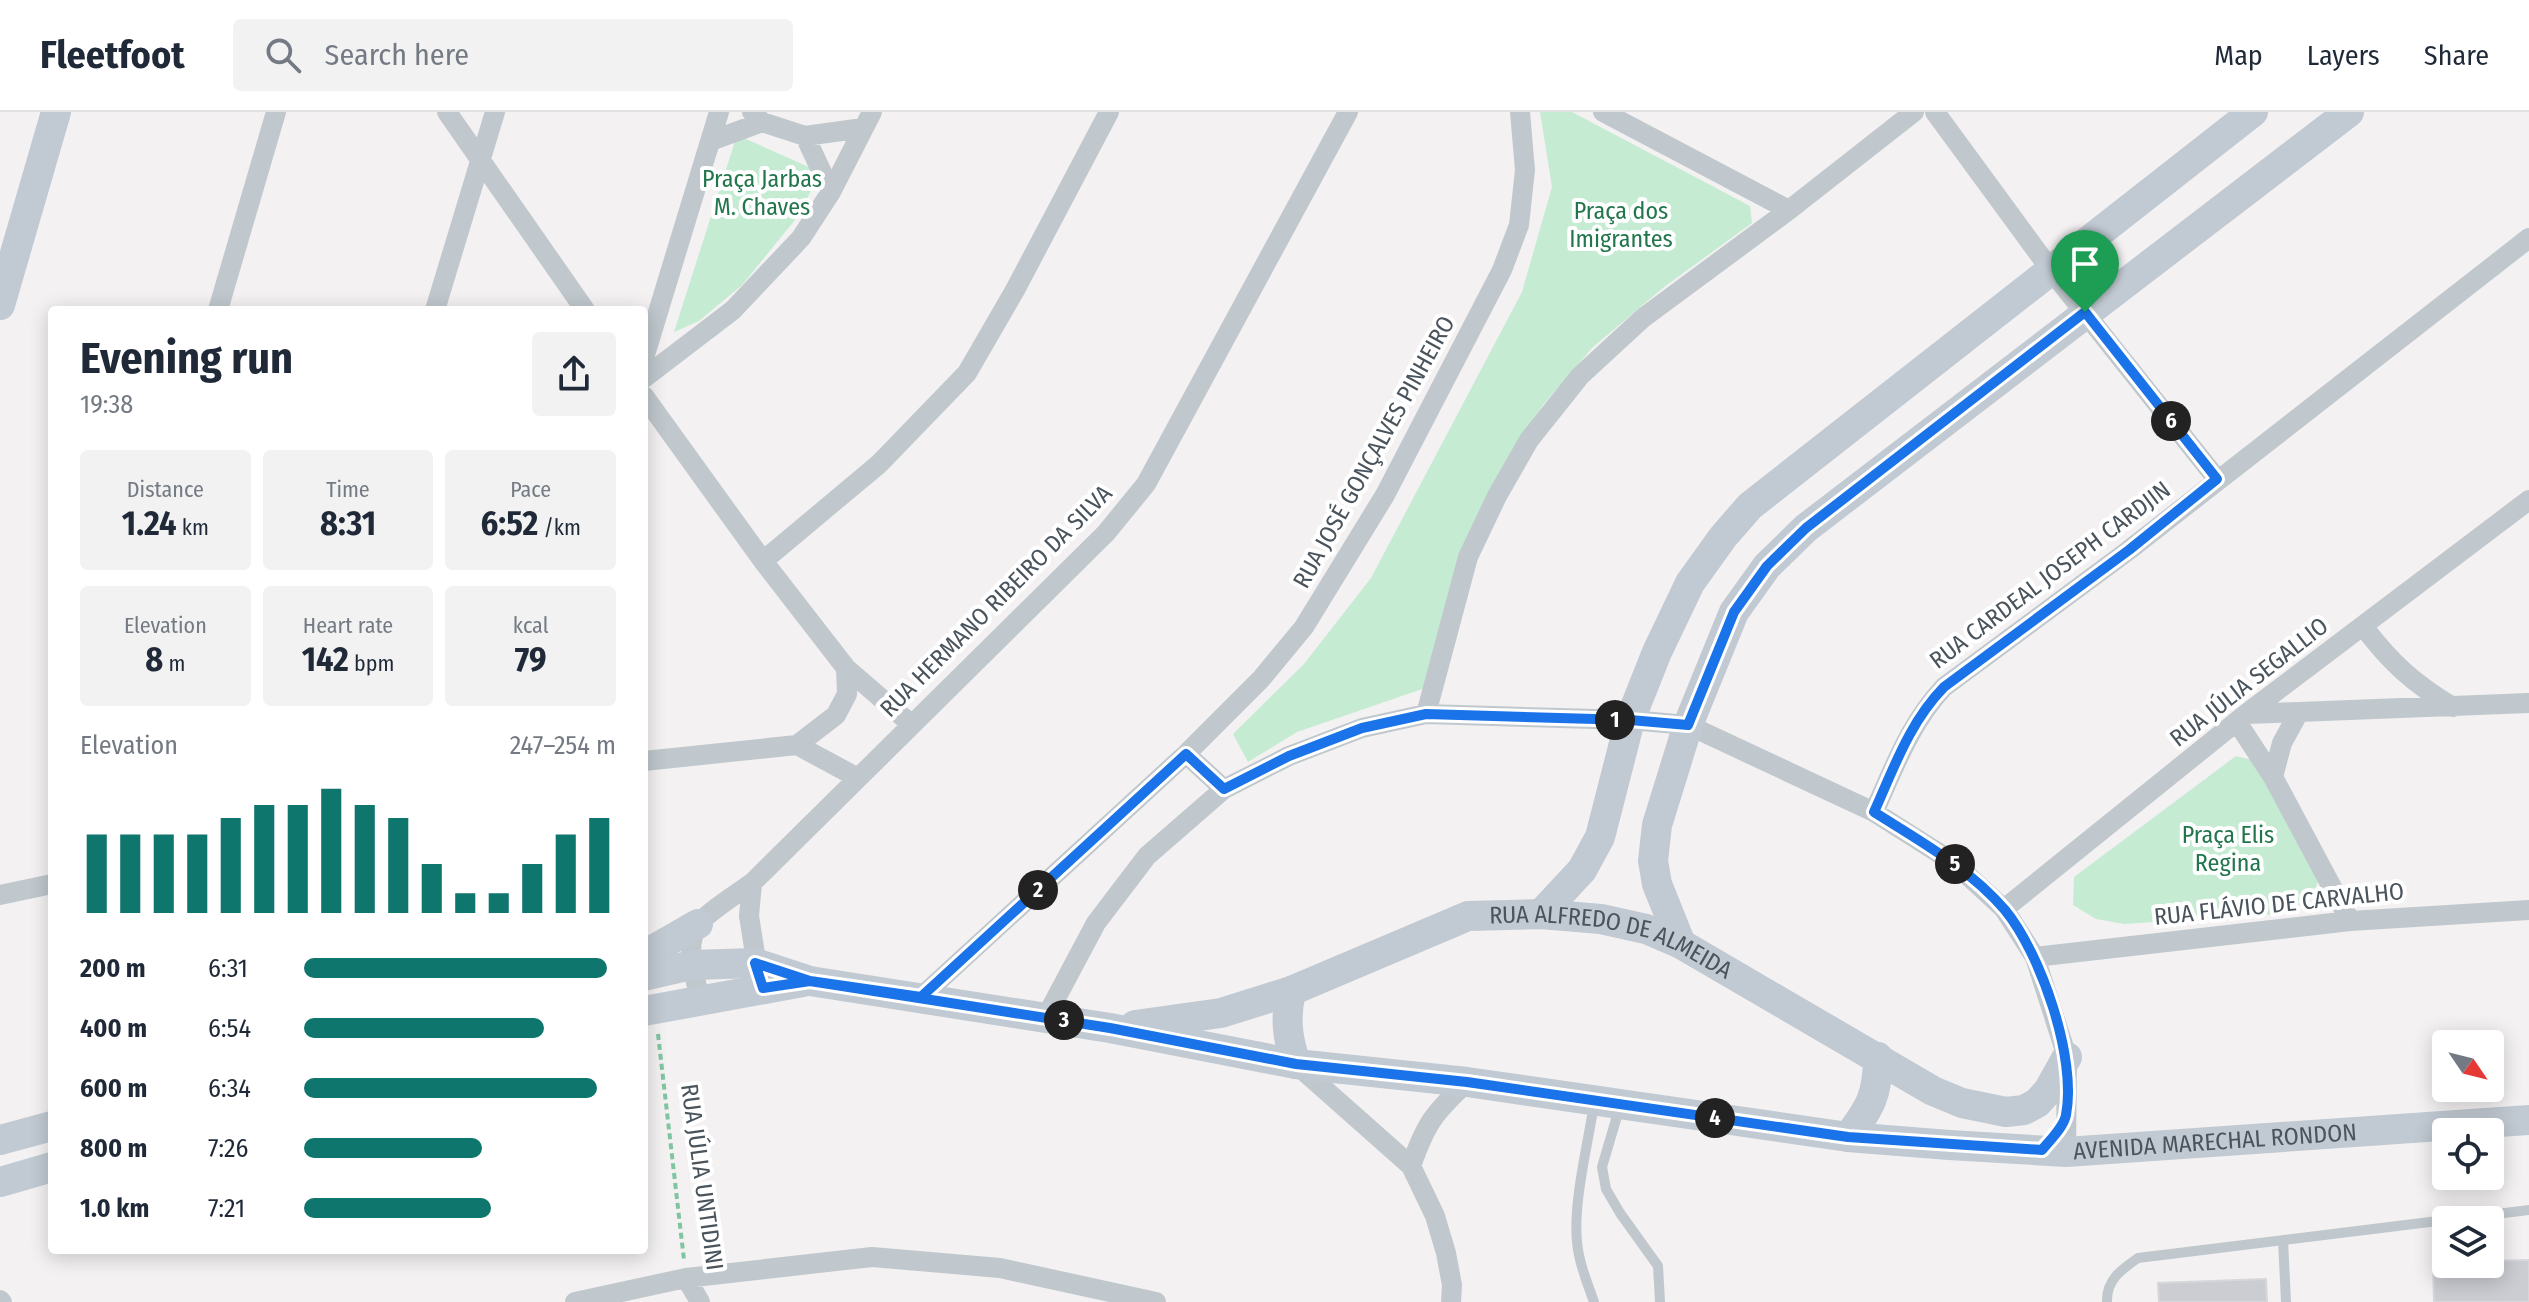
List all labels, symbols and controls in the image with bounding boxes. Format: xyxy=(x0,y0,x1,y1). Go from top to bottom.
search box xyxy=(233,19,793,91)
text: Fleetfoot xyxy=(40,32,185,78)
icon: search xyxy=(261,33,305,77)
text: Search here xyxy=(325,37,469,73)
text: Map xyxy=(2214,39,2263,72)
text: Layers xyxy=(2307,39,2380,72)
text: Share xyxy=(2424,39,2489,72)
park label: Praça Jarbas M. Chaves xyxy=(702,165,822,221)
park label: Praça dos Imigrantes xyxy=(1569,197,1673,253)
pin xyxy=(2051,230,2119,312)
icon: arrive xyxy=(2063,242,2107,286)
street label: RUA JOSÉ GONÇALVES PINHEIRO xyxy=(1287,311,1461,593)
text: Evening run xyxy=(80,332,293,385)
button: share xyxy=(532,332,616,416)
text: 19:38 xyxy=(80,389,133,420)
pin: 6 xyxy=(2151,401,2191,441)
text: 6 xyxy=(2165,407,2177,434)
street label: RUA CARDEAL JOSEPH CARDJIN xyxy=(1924,475,2176,675)
text: Distance xyxy=(127,476,204,503)
text: Time xyxy=(326,476,370,503)
text: Pace xyxy=(510,476,551,503)
street label: RUA HERMANO RIBEIRO DA SILVA xyxy=(874,479,1118,723)
text: 1.24 xyxy=(122,503,177,544)
text: 8:31 xyxy=(320,503,376,544)
text: 6:52 xyxy=(480,503,538,544)
text: km xyxy=(177,514,209,541)
text: /km xyxy=(538,514,581,541)
street label: RUA JÚLIA SEGALLIO xyxy=(2164,611,2334,752)
text: Elevation xyxy=(124,612,207,639)
text: Heart rate xyxy=(303,612,393,639)
text: kcal xyxy=(513,612,548,639)
text: 8 xyxy=(145,639,163,680)
text: 142 xyxy=(302,639,349,680)
text: 79 xyxy=(515,639,547,680)
text: m xyxy=(163,650,185,677)
text: bpm xyxy=(349,650,394,677)
pin: 1 xyxy=(1595,700,1635,740)
text: 1 xyxy=(1610,706,1620,733)
text: Elevation xyxy=(80,730,178,761)
text: 247–254 m xyxy=(510,730,616,761)
park label: Praça Elis Regina xyxy=(2182,821,2274,877)
pin: 5 xyxy=(1935,844,1975,884)
text: 5 xyxy=(1950,850,1960,877)
pin: 2 xyxy=(1018,870,1058,910)
text: 2 xyxy=(1033,876,1043,903)
street label: RUA FLÁVIO DE CARVALHO xyxy=(2153,876,2405,931)
street label: RUA ALFREDO DE ALMEIDA xyxy=(1489,900,1737,985)
text: 200 m xyxy=(80,953,146,984)
text: 6:31 xyxy=(208,953,248,984)
pin: 3 xyxy=(1044,1000,1084,1040)
text: 3 xyxy=(1059,1006,1069,1033)
text: 400 m xyxy=(80,1013,147,1044)
text: 6:54 xyxy=(208,1013,251,1044)
north arrow xyxy=(2432,1030,2504,1102)
map controls xyxy=(2432,1030,2504,1278)
text: 600 m xyxy=(80,1073,147,1104)
text: 6:34 xyxy=(208,1073,251,1104)
street label: RUA JÚLIA UNTIDINI xyxy=(675,1082,730,1272)
pin: 4 xyxy=(1695,1098,1735,1138)
text: 4 xyxy=(1709,1104,1721,1131)
street label: AVENIDA MARECHAL RONDON xyxy=(2072,1118,2358,1165)
button: locate xyxy=(2432,1118,2504,1190)
text: 800 m xyxy=(80,1133,147,1164)
text: 7:26 xyxy=(208,1133,248,1164)
text: 1.0 km xyxy=(80,1193,149,1224)
text: 7:21 xyxy=(208,1193,245,1224)
button: layers xyxy=(2432,1206,2504,1278)

